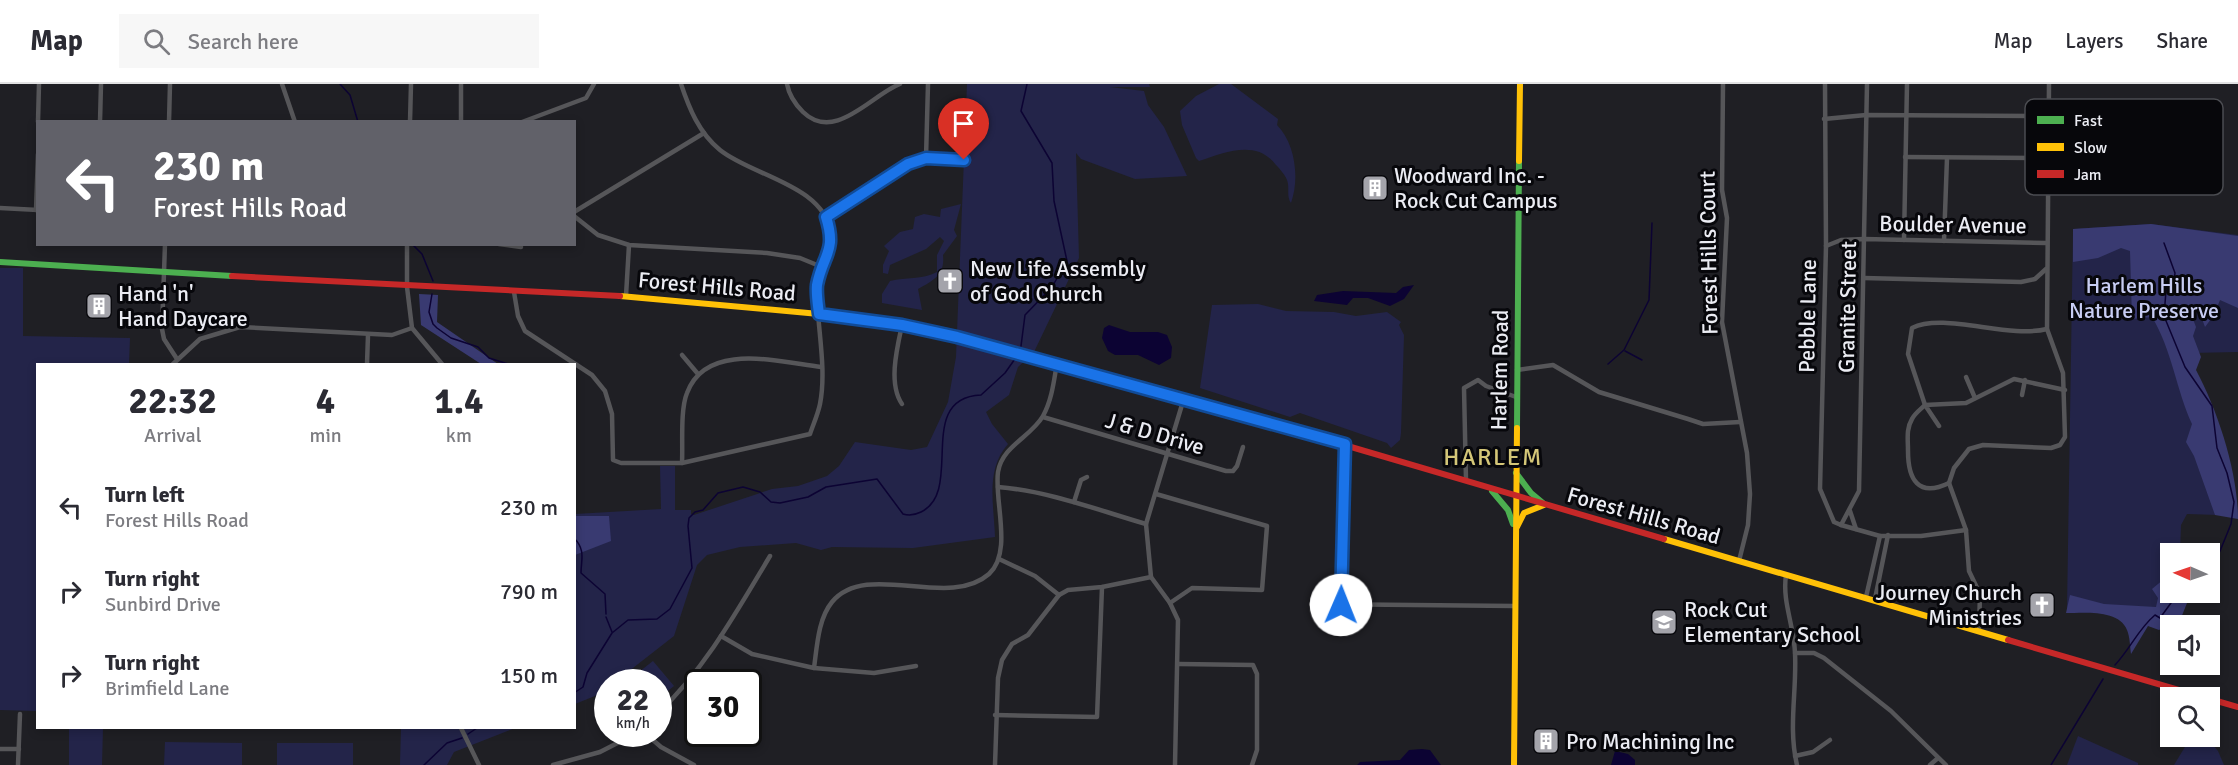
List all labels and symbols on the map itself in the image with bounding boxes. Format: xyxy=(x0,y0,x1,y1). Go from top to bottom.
pin xyxy=(938,98,989,160)
legend xyxy=(2025,99,2223,195)
text: Fast xyxy=(2074,111,2103,131)
text: Slow xyxy=(2074,138,2108,158)
place label: Woodward Inc. - Rock Cut Campus xyxy=(1394,162,1558,214)
text: Jam xyxy=(2074,165,2102,185)
street label: Forest Hills Court xyxy=(1694,171,1723,335)
building icon: Woodward Inc. - Rock Cut Campus xyxy=(1360,173,1390,203)
street label: Boulder Avenue xyxy=(1879,210,2027,239)
street label: Granite Street xyxy=(1833,241,1862,373)
place label: New Life Assembly of God Church xyxy=(970,255,1146,307)
street label: Pebble Lane xyxy=(1793,259,1822,373)
street label: Forest Hills Road xyxy=(637,266,797,307)
church icon: New Life Assembly of God Church xyxy=(935,266,965,296)
park label: Harlem Hills Nature Preserve xyxy=(2069,272,2219,324)
place label: Hand 'n' Hand Daycare xyxy=(118,280,248,332)
building icon: Hand 'n' Hand Daycare xyxy=(84,291,114,321)
street label: Harlem Road xyxy=(1485,309,1514,431)
street label: J & D Drive xyxy=(1102,407,1207,460)
district label: HARLEM xyxy=(1443,442,1543,472)
street label: Forest Hills Road xyxy=(1564,481,1724,550)
north arrow xyxy=(2160,543,2220,603)
position arrow xyxy=(1309,573,1373,637)
place label: Journey Church Ministries xyxy=(1875,579,2022,631)
church icon: Journey Church Ministries xyxy=(2027,590,2057,620)
place label: Rock Cut Elementary School xyxy=(1684,596,1861,648)
school or university icon: Rock Cut Elementary School xyxy=(1649,607,1679,637)
speed limit sign: 30 xyxy=(684,669,762,747)
building icon: Pro Machining Inc xyxy=(1531,726,1561,756)
place label: Pro Machining Inc xyxy=(1566,728,1735,755)

